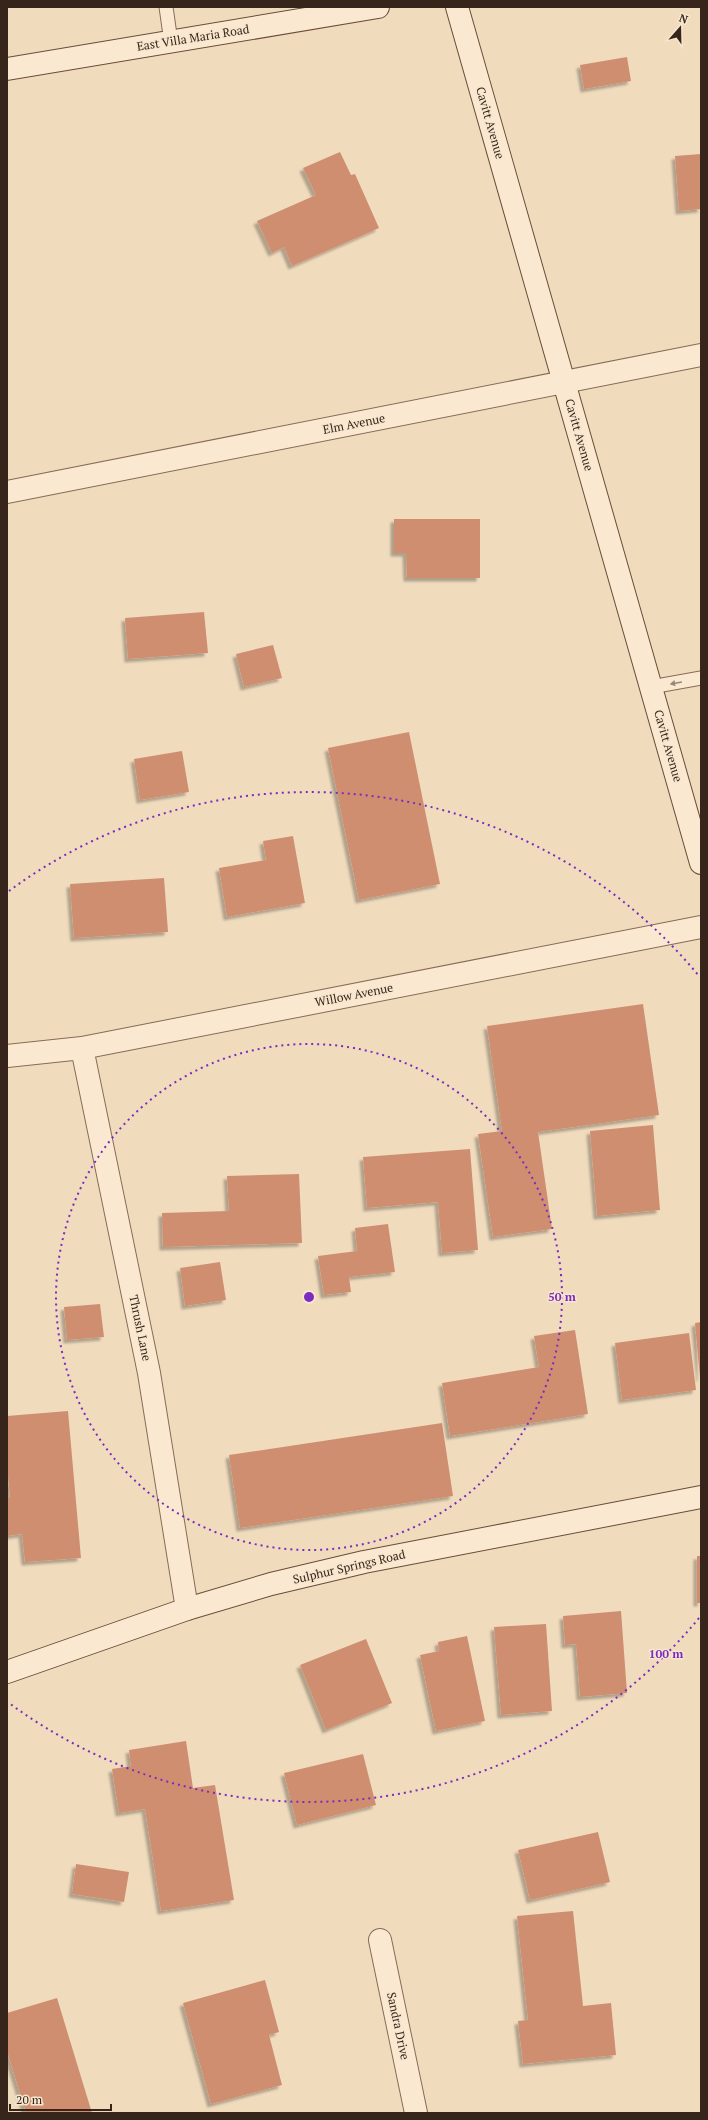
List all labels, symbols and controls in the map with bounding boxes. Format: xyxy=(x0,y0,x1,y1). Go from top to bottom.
north arrow xyxy=(660,8,700,48)
text: N xyxy=(677,11,690,27)
street label: East Villa Maria Road xyxy=(136,21,251,54)
street label: Cavitt Avenue xyxy=(473,85,508,161)
street label: Cavitt Avenue xyxy=(562,397,597,473)
street label: Elm Avenue xyxy=(322,410,386,437)
one-way arrow xyxy=(670,680,682,686)
street label: Cavitt Avenue xyxy=(651,708,686,784)
street label: Willow Avenue xyxy=(314,980,394,1009)
text: 50 m xyxy=(548,1289,576,1304)
centre of rings xyxy=(302,1290,316,1304)
street label: Thrush Lane xyxy=(126,1294,155,1362)
street label: Sulphur Springs Road xyxy=(291,1546,407,1587)
text: 100 m xyxy=(649,1646,683,1661)
street label: Sandra Drive xyxy=(384,1991,413,2061)
scale bar xyxy=(10,2086,111,2112)
text: 20 m xyxy=(16,2092,43,2107)

